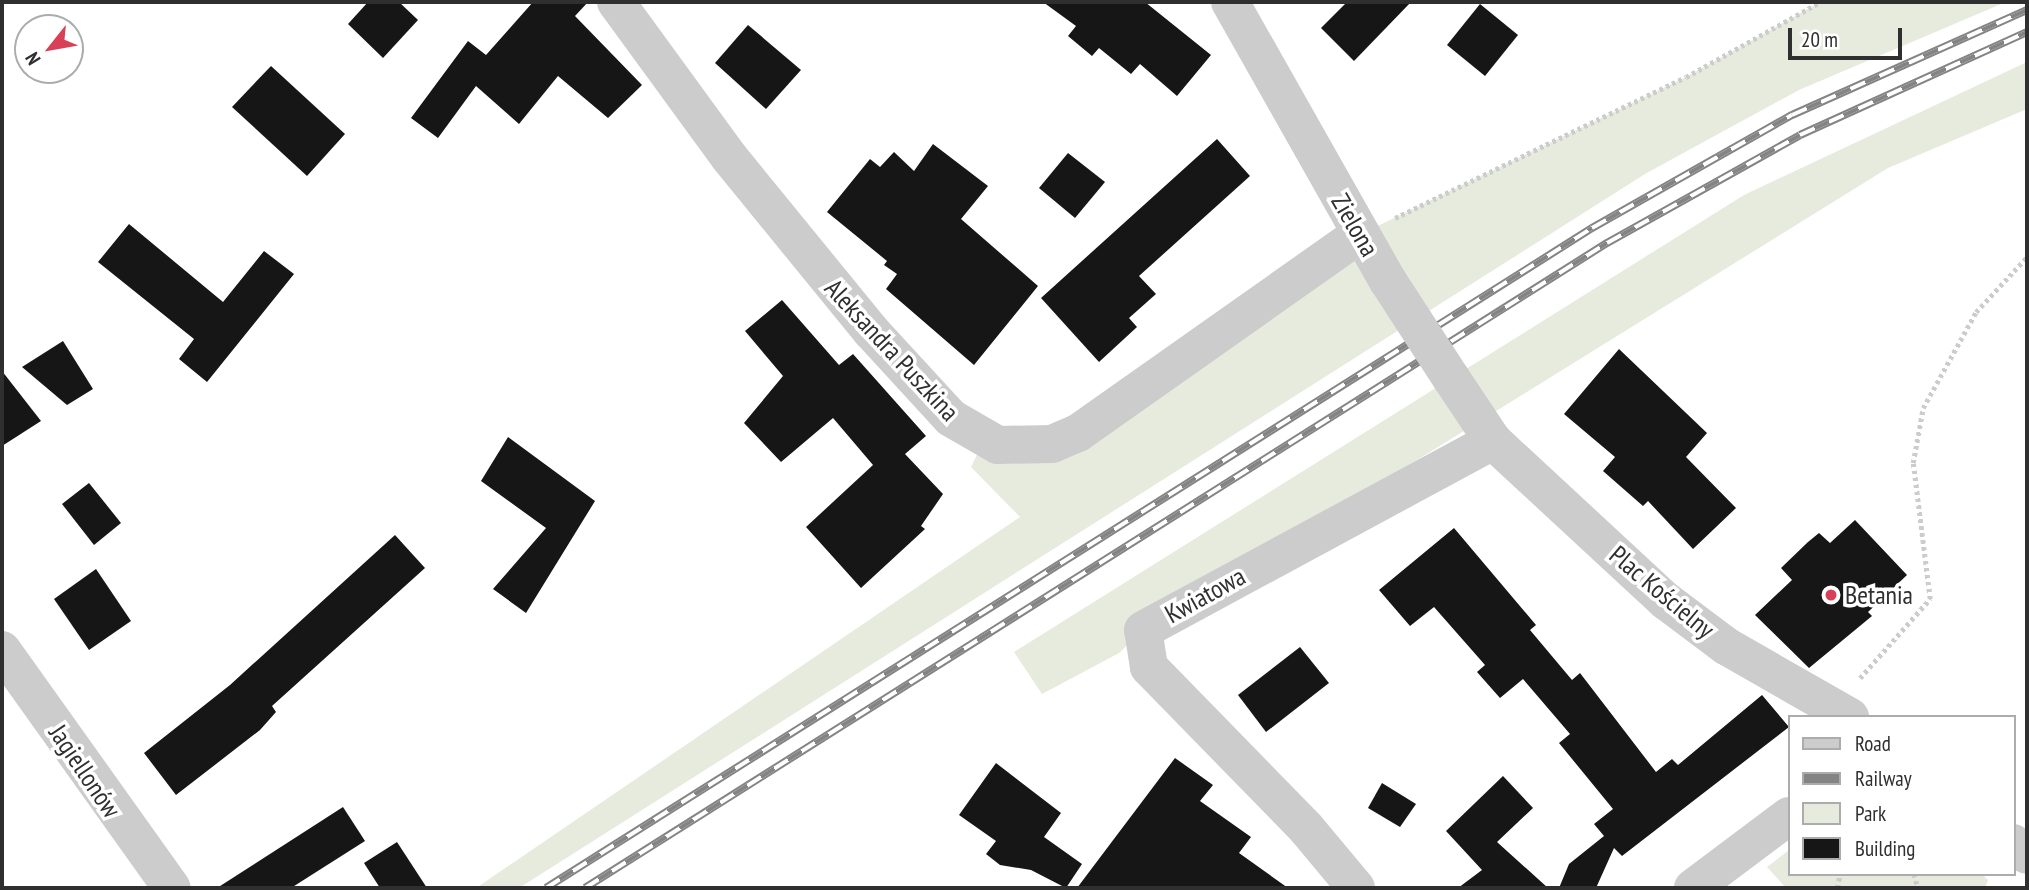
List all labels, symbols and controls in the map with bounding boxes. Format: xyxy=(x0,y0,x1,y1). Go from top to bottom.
north arrow xyxy=(14,14,84,84)
scale bar xyxy=(1791,14,1905,58)
text: 20 m xyxy=(1801,26,1838,53)
text: N xyxy=(20,48,46,69)
street label: Zielona xyxy=(1325,188,1385,262)
street label: Aleksandra Puszkina xyxy=(819,273,965,427)
street label: Plac Kościelny xyxy=(1603,539,1721,645)
street label: Kwiatowa xyxy=(1159,560,1251,630)
place label: Betania xyxy=(1845,579,1913,611)
marker: Betania xyxy=(1823,587,1839,603)
legend xyxy=(1787,715,2015,876)
street label: Jagiellonów xyxy=(43,719,127,823)
text: Road xyxy=(1855,730,1891,757)
text: Railway xyxy=(1855,765,1912,792)
text: Park xyxy=(1855,800,1886,827)
text: Building xyxy=(1855,835,1915,862)

